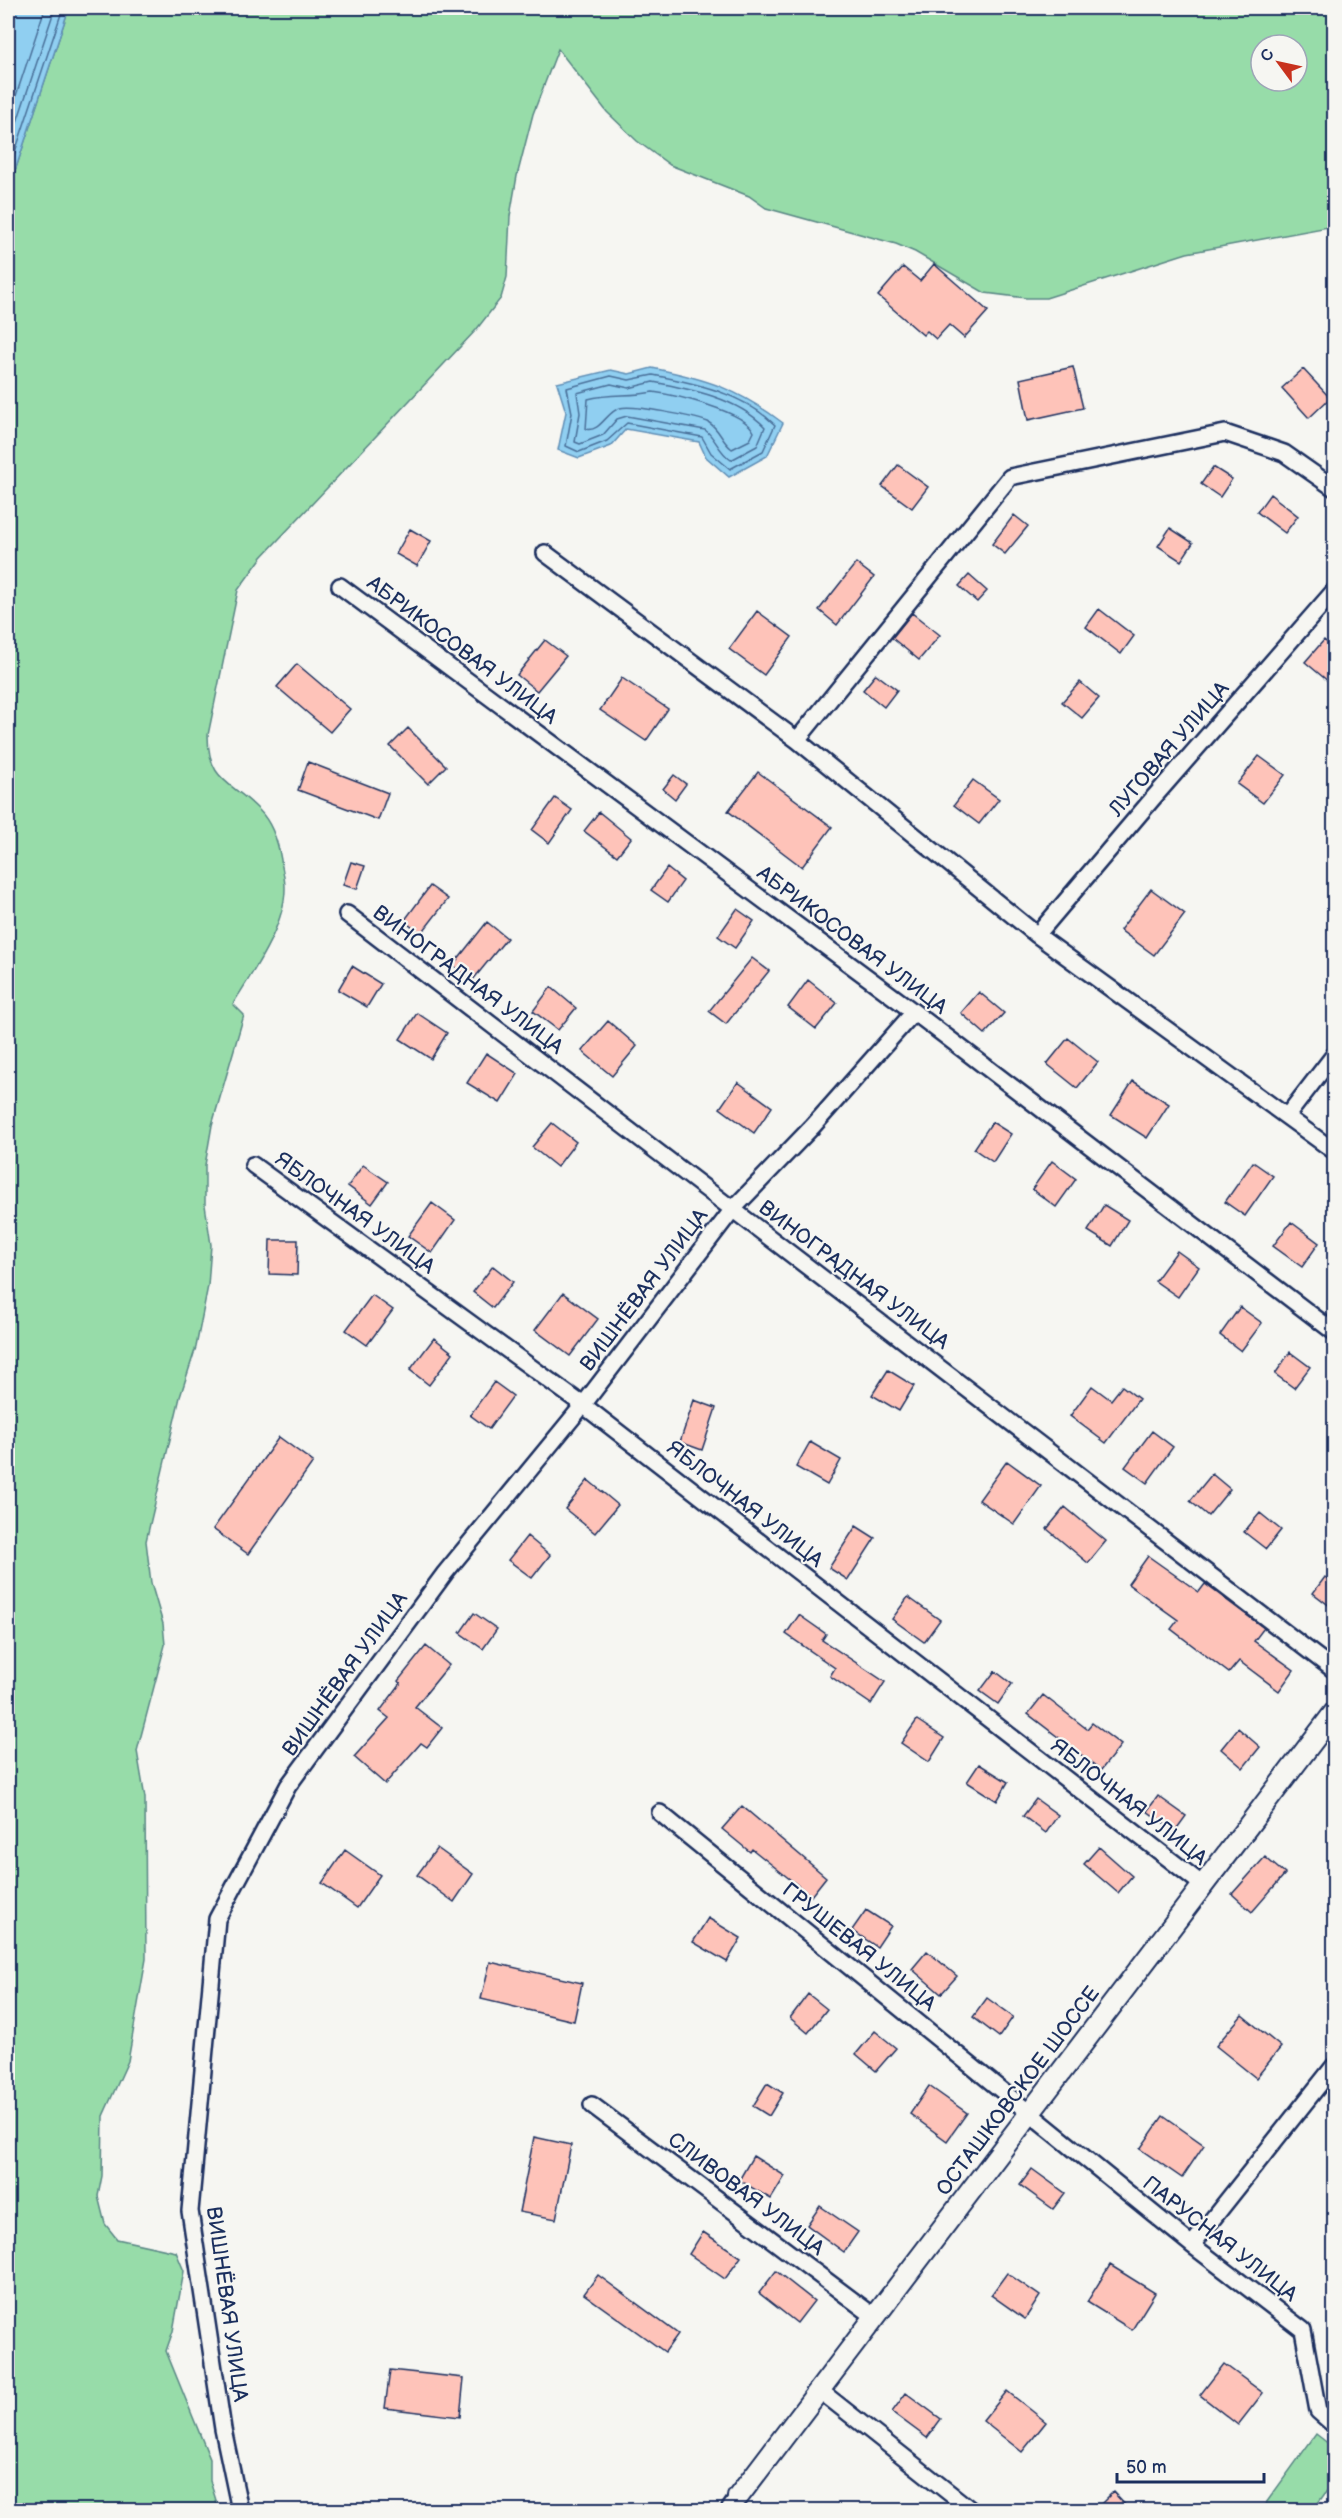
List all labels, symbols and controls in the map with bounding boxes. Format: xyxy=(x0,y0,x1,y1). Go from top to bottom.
north arrow xyxy=(1249,33,1309,93)
text: С xyxy=(1257,46,1279,65)
street label: АБРИКОСОВАЯ УЛИЦА xyxy=(361,570,562,730)
street label: ЛУГОВАЯ УЛИЦА xyxy=(1103,676,1235,822)
street label: АБРИКОСОВАЯ УЛИЦА xyxy=(751,860,952,1020)
street label: ВИНОГРАДНАЯ УЛИЦА xyxy=(368,900,568,1060)
street label: ЯБЛОЧНАЯ УЛИЦА xyxy=(270,1147,440,1280)
street label: ВИНОГРАДНАЯ УЛИЦА xyxy=(754,1195,954,1355)
street label: ВИШНЁВАЯ УЛИЦА xyxy=(575,1204,713,1376)
street label: ЯБЛОЧНАЯ УЛИЦА xyxy=(662,1435,828,1573)
street label: ВИШНЁВАЯ УЛИЦА xyxy=(277,1587,413,1761)
street label: ЯБЛОЧНАЯ УЛИЦА xyxy=(1046,1733,1212,1871)
street label: ГРУШЕВАЯ УЛИЦА xyxy=(777,1877,941,2017)
street label: ОСТАШКОВСКОЕ ШОССЕ xyxy=(931,1981,1105,2201)
street label: СЛИВОВАЯ УЛИЦА xyxy=(663,2127,829,2261)
street label: ПАРУСНАЯ УЛИЦА xyxy=(1138,2171,1302,2307)
street label: ВИШНЁВАЯ УЛИЦА xyxy=(201,2205,253,2403)
scale bar xyxy=(1117,2446,1264,2484)
text: 50 m xyxy=(1126,2457,1167,2478)

